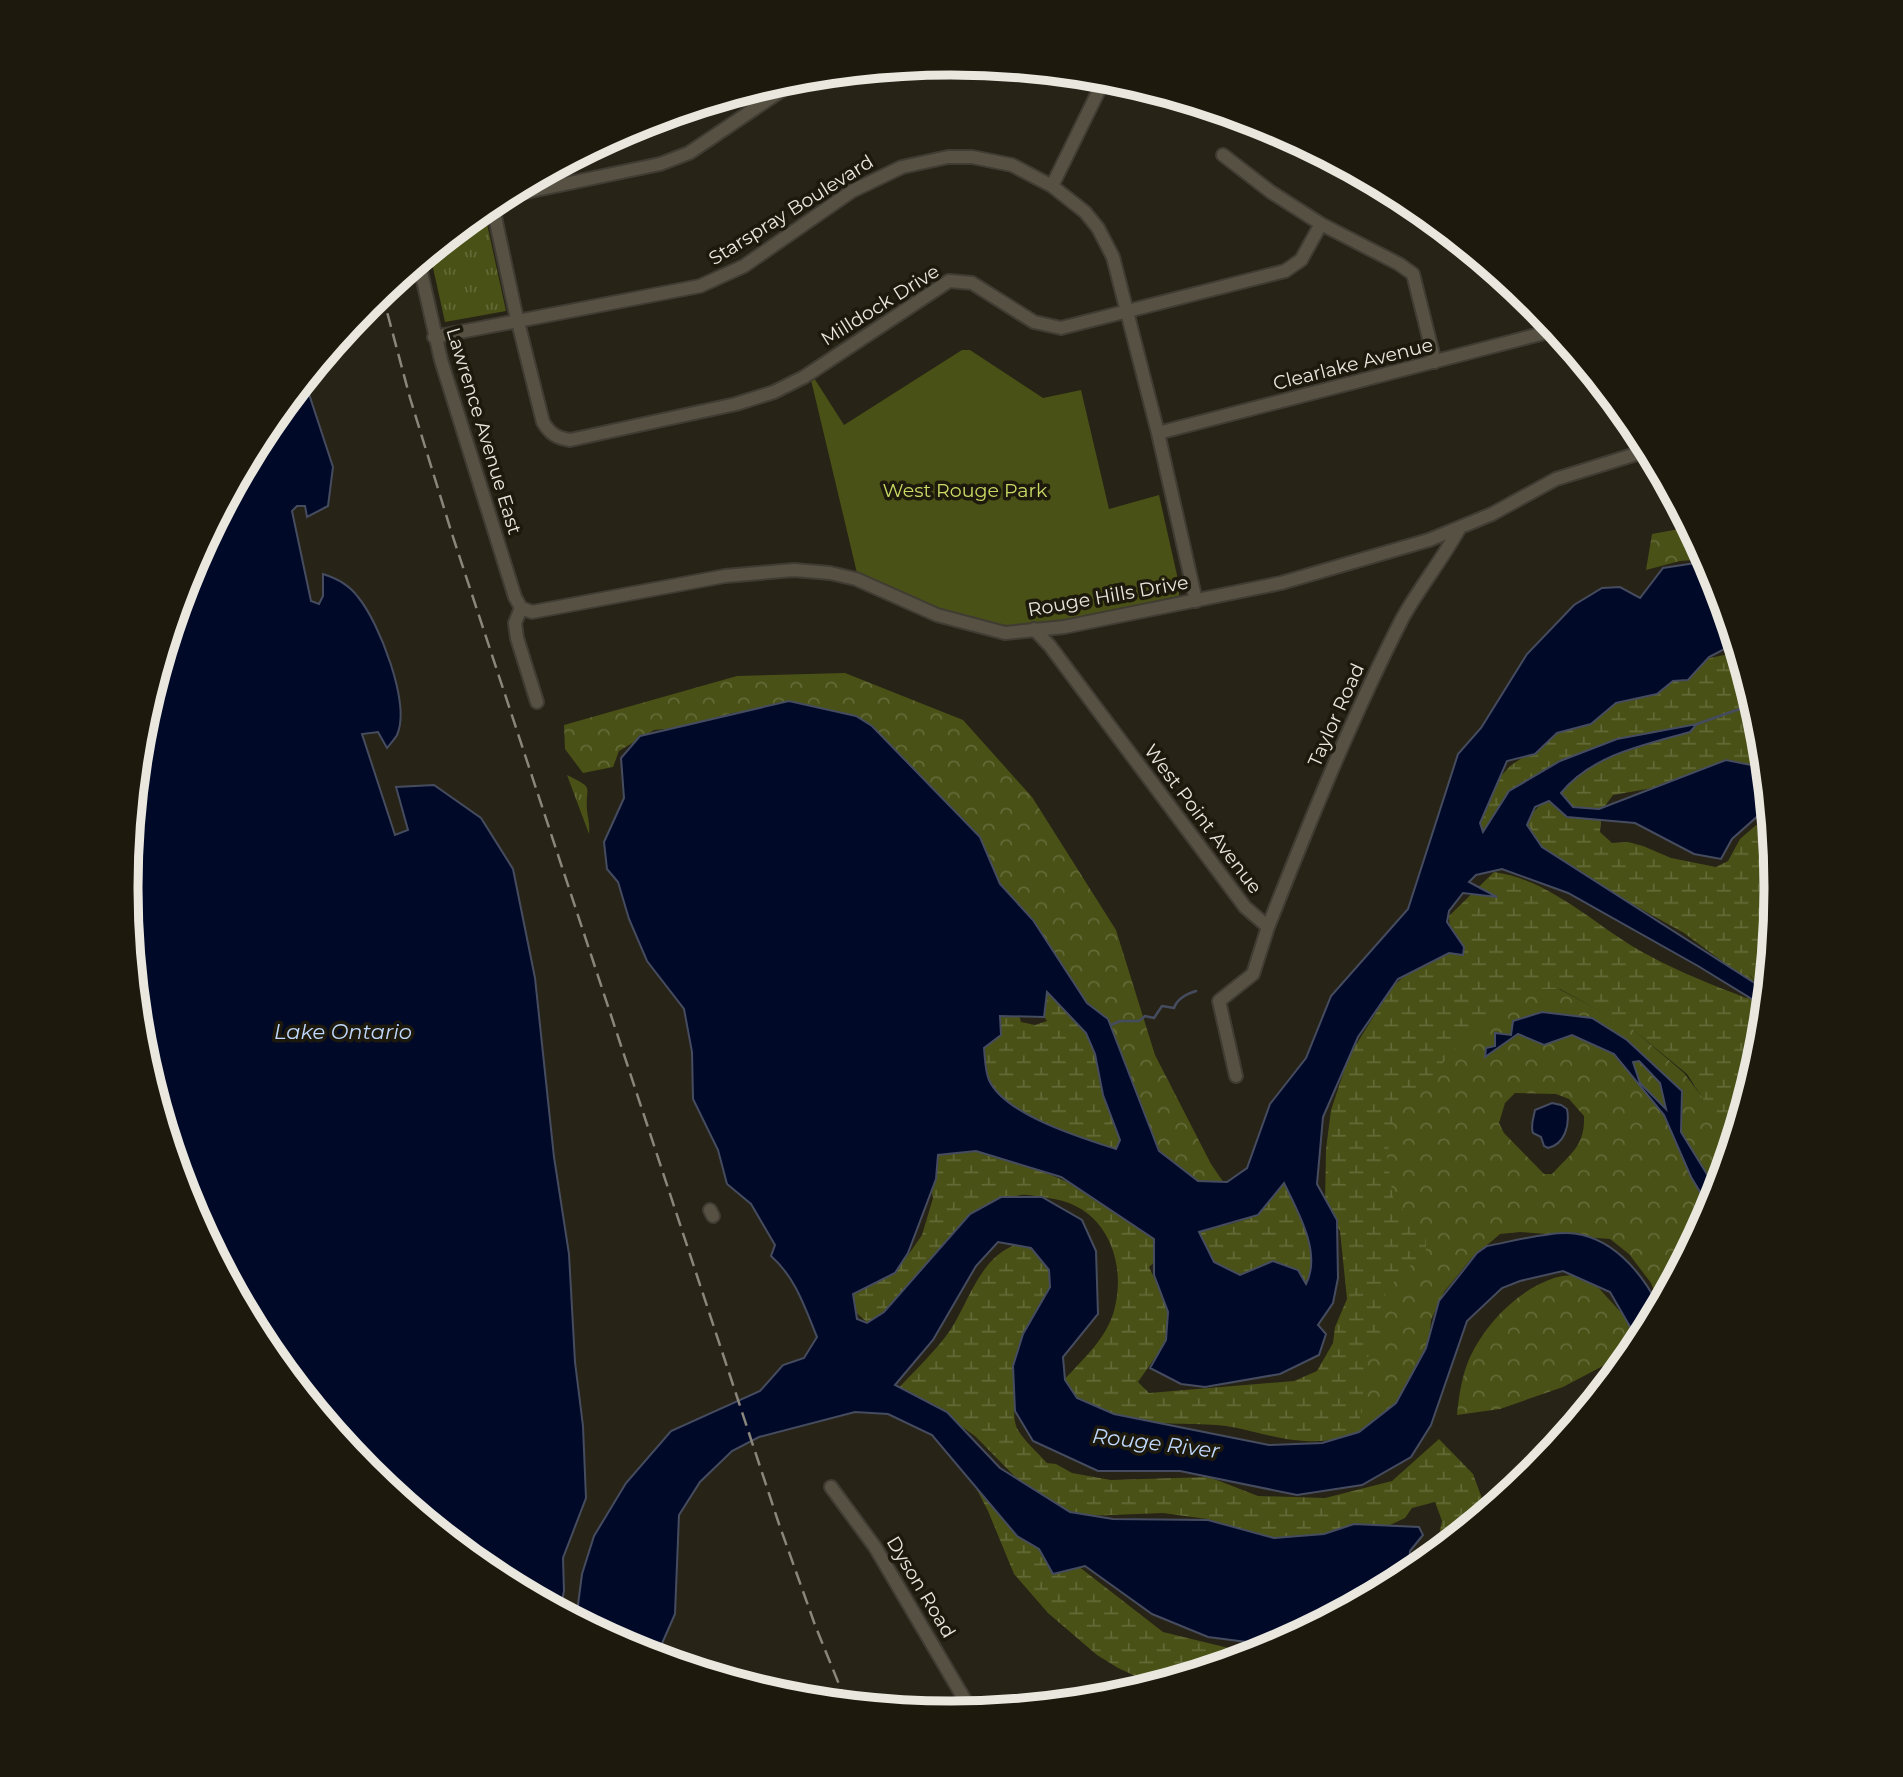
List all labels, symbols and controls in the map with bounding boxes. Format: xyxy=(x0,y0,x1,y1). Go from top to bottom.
street label: Starspray Boulevard xyxy=(704,150,878,270)
street label: Milldock Drive xyxy=(817,259,943,351)
street label: Lawrence Avenue East xyxy=(442,325,527,537)
street label: Clearlake Avenue xyxy=(1271,333,1435,395)
park label: West Rouge Park xyxy=(883,479,1048,502)
street label: Rouge Hills Drive xyxy=(1026,571,1190,621)
street label: Taylor Road xyxy=(1303,660,1369,770)
street label: West Point Avenue xyxy=(1139,740,1267,898)
water label: Lake Ontario xyxy=(274,1019,412,1044)
water label: Rouge River xyxy=(1091,1423,1222,1463)
street label: Dyson Road xyxy=(882,1532,960,1642)

